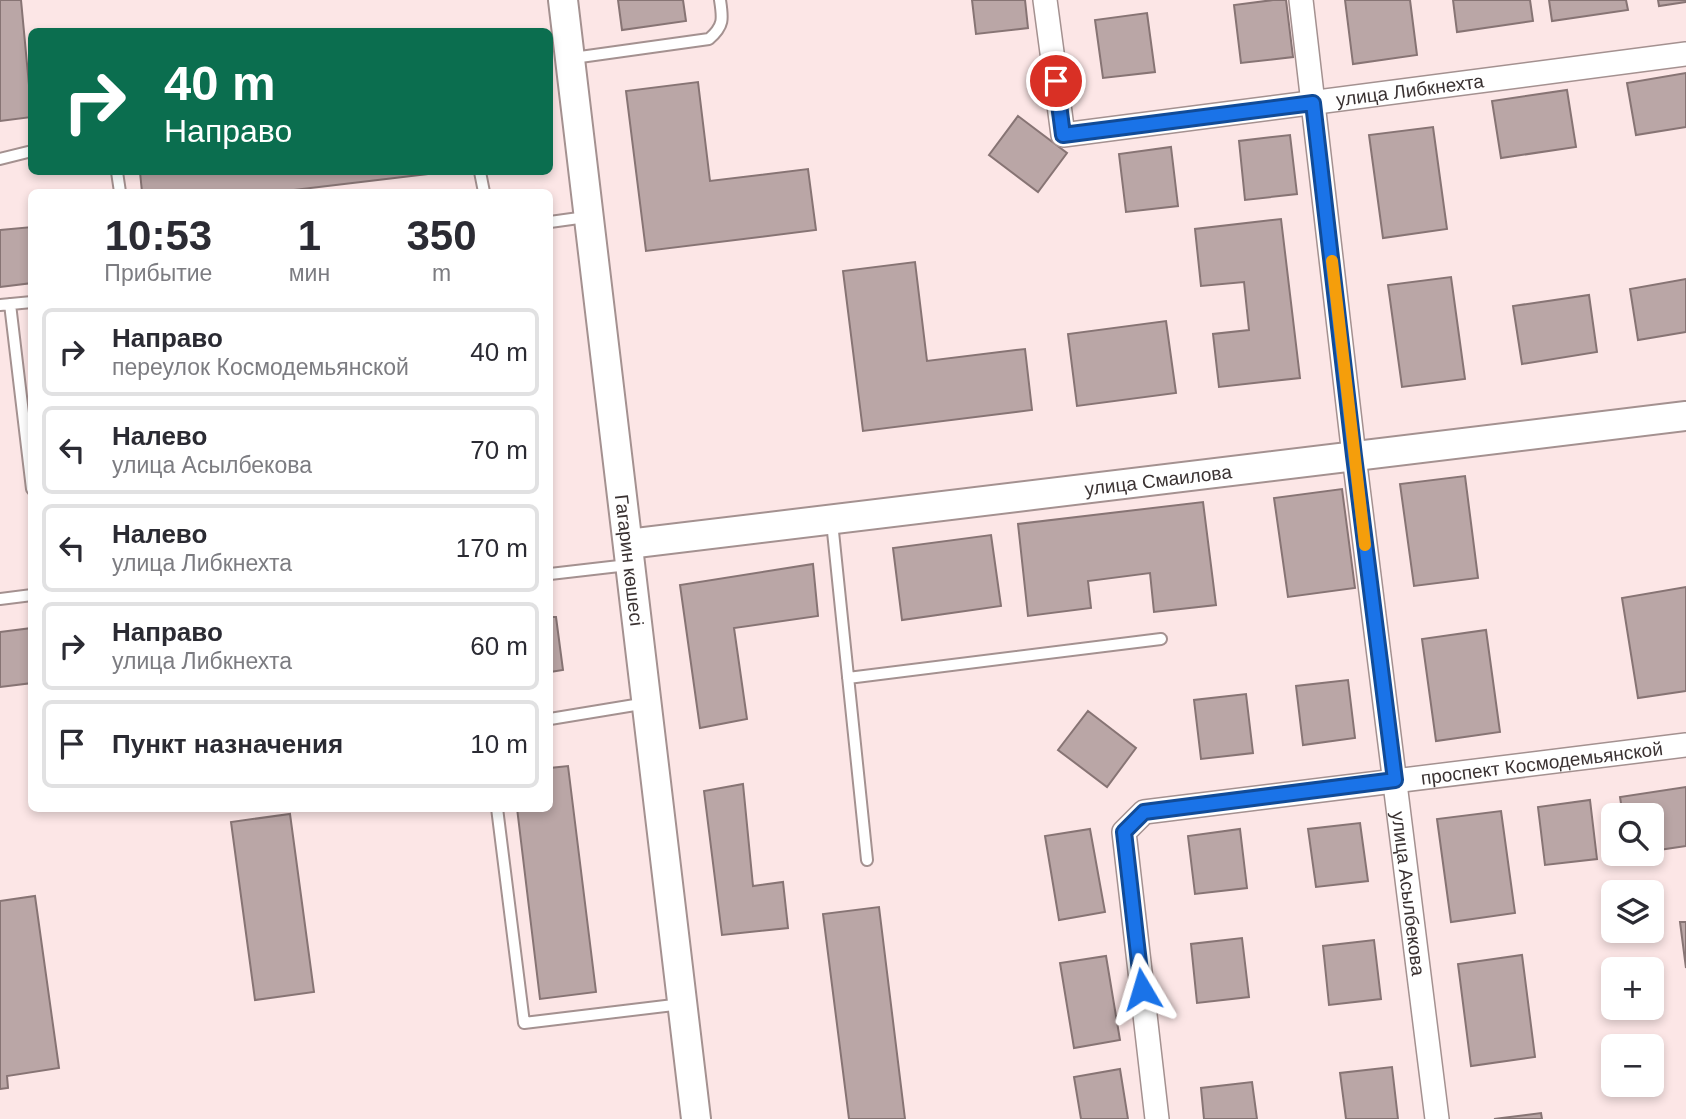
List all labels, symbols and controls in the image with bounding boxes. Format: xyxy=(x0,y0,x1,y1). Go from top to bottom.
pin xyxy=(1026,51,1086,111)
icon: right xyxy=(49,56,140,147)
text: 40 m xyxy=(164,56,276,110)
icon: arrive xyxy=(1037,62,1075,100)
street label: улица Либкнехта xyxy=(1335,70,1486,110)
text: Направо xyxy=(164,113,292,149)
text: 10:53 xyxy=(105,212,212,259)
text: 1 xyxy=(298,212,321,259)
text: 350 xyxy=(407,212,477,259)
text: Прибытие xyxy=(104,260,212,286)
text: мин xyxy=(289,260,330,286)
text: m xyxy=(432,260,451,286)
text: Направо xyxy=(112,323,223,353)
icon: right xyxy=(53,333,91,371)
text: 40 m xyxy=(470,337,528,367)
text: переулок Космодемьянской xyxy=(112,354,409,380)
text: Налево xyxy=(112,421,207,451)
icon: left xyxy=(53,431,91,469)
text: 70 m xyxy=(470,435,528,465)
text: улица Асылбекова xyxy=(112,452,312,478)
street label: улица Смаилова xyxy=(1084,461,1233,500)
street label: Гагарин көшесі xyxy=(611,493,647,627)
text: Налево xyxy=(112,519,207,549)
icon: left xyxy=(53,529,91,567)
text: 170 m xyxy=(456,533,528,563)
text: улица Либкнехта xyxy=(112,550,292,576)
text: Направо xyxy=(112,617,223,647)
icon: right xyxy=(53,627,91,665)
text: 60 m xyxy=(470,631,528,661)
text: улица Либкнехта xyxy=(112,648,292,674)
icon: arrive xyxy=(53,725,91,763)
text: Пункт назначения xyxy=(112,729,343,759)
text: 10 m xyxy=(470,729,528,759)
street label: проспект Космодемьянской xyxy=(1420,738,1664,789)
map controls xyxy=(1601,803,1664,1097)
button: search xyxy=(1601,803,1664,866)
street label: улица Асылбекова xyxy=(1388,810,1429,977)
button: layers xyxy=(1601,880,1664,943)
position arrow xyxy=(1105,952,1179,1026)
button: + xyxy=(1601,957,1664,1020)
button: − xyxy=(1601,1034,1664,1097)

